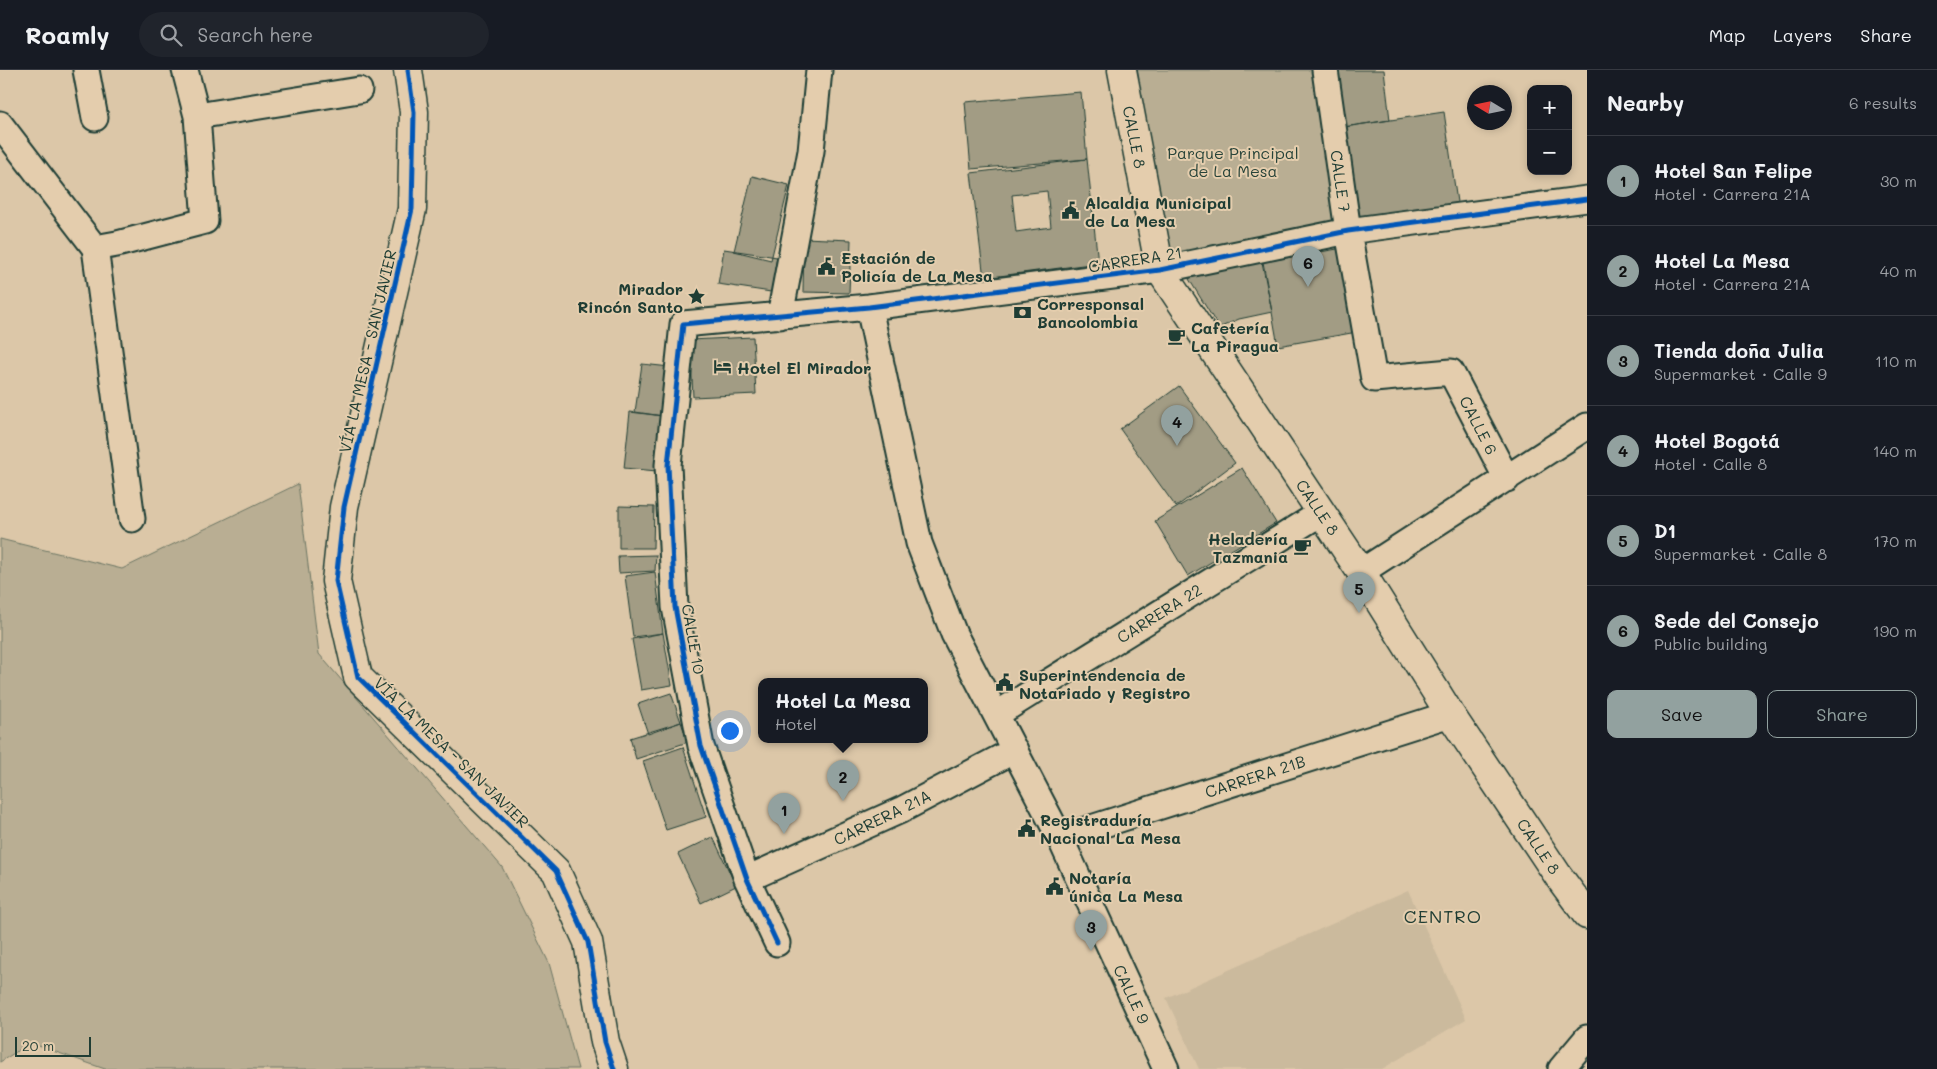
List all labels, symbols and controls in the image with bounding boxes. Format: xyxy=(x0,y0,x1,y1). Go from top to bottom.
search box xyxy=(139,12,489,57)
text: Roamly xyxy=(25,19,109,50)
icon: search xyxy=(157,21,185,49)
text: Search here xyxy=(197,22,313,47)
text: Map xyxy=(1709,23,1745,47)
text: Layers xyxy=(1773,23,1832,47)
text: Share xyxy=(1860,23,1912,47)
north arrow xyxy=(1467,85,1512,130)
map controls xyxy=(1527,85,1572,175)
button: + xyxy=(1527,85,1572,130)
text: Nearby xyxy=(1607,89,1684,116)
text: 6 results xyxy=(1849,92,1917,113)
street label: CALLE 8 xyxy=(1119,104,1151,170)
button: − xyxy=(1527,130,1572,175)
park label: Parque Principal de La Mesa xyxy=(1167,142,1299,181)
street label: CALLE 7 xyxy=(1326,149,1356,214)
text: Hotel San Felipe xyxy=(1654,158,1812,183)
text: 1 xyxy=(1619,170,1627,191)
text: 30 m xyxy=(1880,170,1917,191)
text: Hotel · Carrera 21A xyxy=(1654,183,1811,204)
place label: Alcaldia Municipal de La Mesa xyxy=(1085,192,1231,231)
public building icon: Alcaldia Municipal de La Mesa xyxy=(1061,201,1081,221)
street label: CARRERA 21 xyxy=(1087,241,1183,277)
pin: 6 xyxy=(1292,246,1324,287)
street label: VÍA LA MESA - SAN JAVIER xyxy=(333,247,401,455)
place label: Estación de Policía de La Mesa xyxy=(841,247,993,286)
text: Hotel La Mesa xyxy=(1654,248,1790,273)
public building icon: Estación de Policía de La Mesa xyxy=(817,256,837,276)
text: 2 xyxy=(1619,260,1627,281)
text: 40 m xyxy=(1880,260,1917,281)
text: Hotel · Carrera 21A xyxy=(1654,273,1811,294)
place label: Mirador Rincón Santo xyxy=(577,278,683,317)
place icon: Mirador Rincón Santo xyxy=(687,287,707,307)
place label: Corresponsal Bancolombia xyxy=(1037,293,1144,332)
bank icon: Corresponsal Bancolombia xyxy=(1013,302,1033,322)
place label: Cafetería La Piragua xyxy=(1191,317,1279,356)
cafe icon: Cafetería La Piragua xyxy=(1167,326,1187,346)
text: Tienda doña Julia xyxy=(1654,338,1824,363)
text: 3 xyxy=(1618,350,1628,371)
text: 110 m xyxy=(1875,350,1917,371)
hotel icon: Hotel El Mirador xyxy=(713,357,733,377)
place label: Hotel El Mirador xyxy=(737,357,871,378)
text: Supermarket · Calle 9 xyxy=(1654,363,1827,384)
street label: CALLE 6 xyxy=(1455,392,1503,458)
pin: 4 xyxy=(1161,405,1193,446)
text: Hotel Bogotá xyxy=(1654,428,1780,453)
text: 4 xyxy=(1618,440,1628,461)
text: 140 m xyxy=(1873,440,1917,461)
text: Hotel · Calle 8 xyxy=(1654,453,1767,474)
street label: CALLE 8 xyxy=(1292,475,1345,539)
text: D1 xyxy=(1654,518,1676,543)
place label: Heladería Tazmania xyxy=(1208,528,1288,567)
text: 5 xyxy=(1618,530,1628,551)
text: 170 m xyxy=(1873,530,1917,551)
cafe icon: Heladería Tazmania xyxy=(1292,537,1312,557)
text: Supermarket · Calle 8 xyxy=(1654,543,1827,564)
pin: 5 xyxy=(1343,572,1375,613)
street label: CARRERA 22 xyxy=(1113,579,1205,647)
street label: CALLE 10 xyxy=(678,602,710,676)
text: Sede del Consejo xyxy=(1654,608,1819,633)
text: 6 xyxy=(1618,620,1628,641)
text: 190 m xyxy=(1873,620,1917,641)
text: Public building xyxy=(1654,633,1767,654)
place label: Superintendencia de Notariado y Registro xyxy=(1019,664,1190,703)
street label: VÍA LA MESA - SAN JAVIER xyxy=(370,672,534,832)
public building icon: Superintendencia de Notariado y Registro xyxy=(995,673,1015,693)
popup xyxy=(758,678,928,743)
text: Hotel La Mesa xyxy=(775,688,911,713)
button: Save xyxy=(1607,690,1757,738)
button: Share xyxy=(1767,690,1917,738)
text: Hotel xyxy=(775,713,817,734)
your location xyxy=(717,718,743,744)
street label: CARRERA 21B xyxy=(1202,750,1308,802)
pin: 2 xyxy=(827,760,859,801)
street label: CARRERA 21A xyxy=(830,784,934,850)
pin: 1 xyxy=(768,793,800,834)
place label: Registraduría Nacional La Mesa xyxy=(1040,809,1181,848)
street label: CALLE 8 xyxy=(1513,814,1566,878)
public building icon: Registraduría Nacional La Mesa xyxy=(1016,818,1036,838)
place label: Notaría única La Mesa xyxy=(1069,867,1183,906)
public building icon: Notaría única La Mesa xyxy=(1045,876,1065,896)
district label: CENTRO xyxy=(1404,904,1482,928)
pin: 3 xyxy=(1075,910,1107,951)
street label: CALLE 9 xyxy=(1109,961,1155,1027)
scale bar xyxy=(15,1034,91,1057)
text: 20 m xyxy=(22,1036,54,1055)

